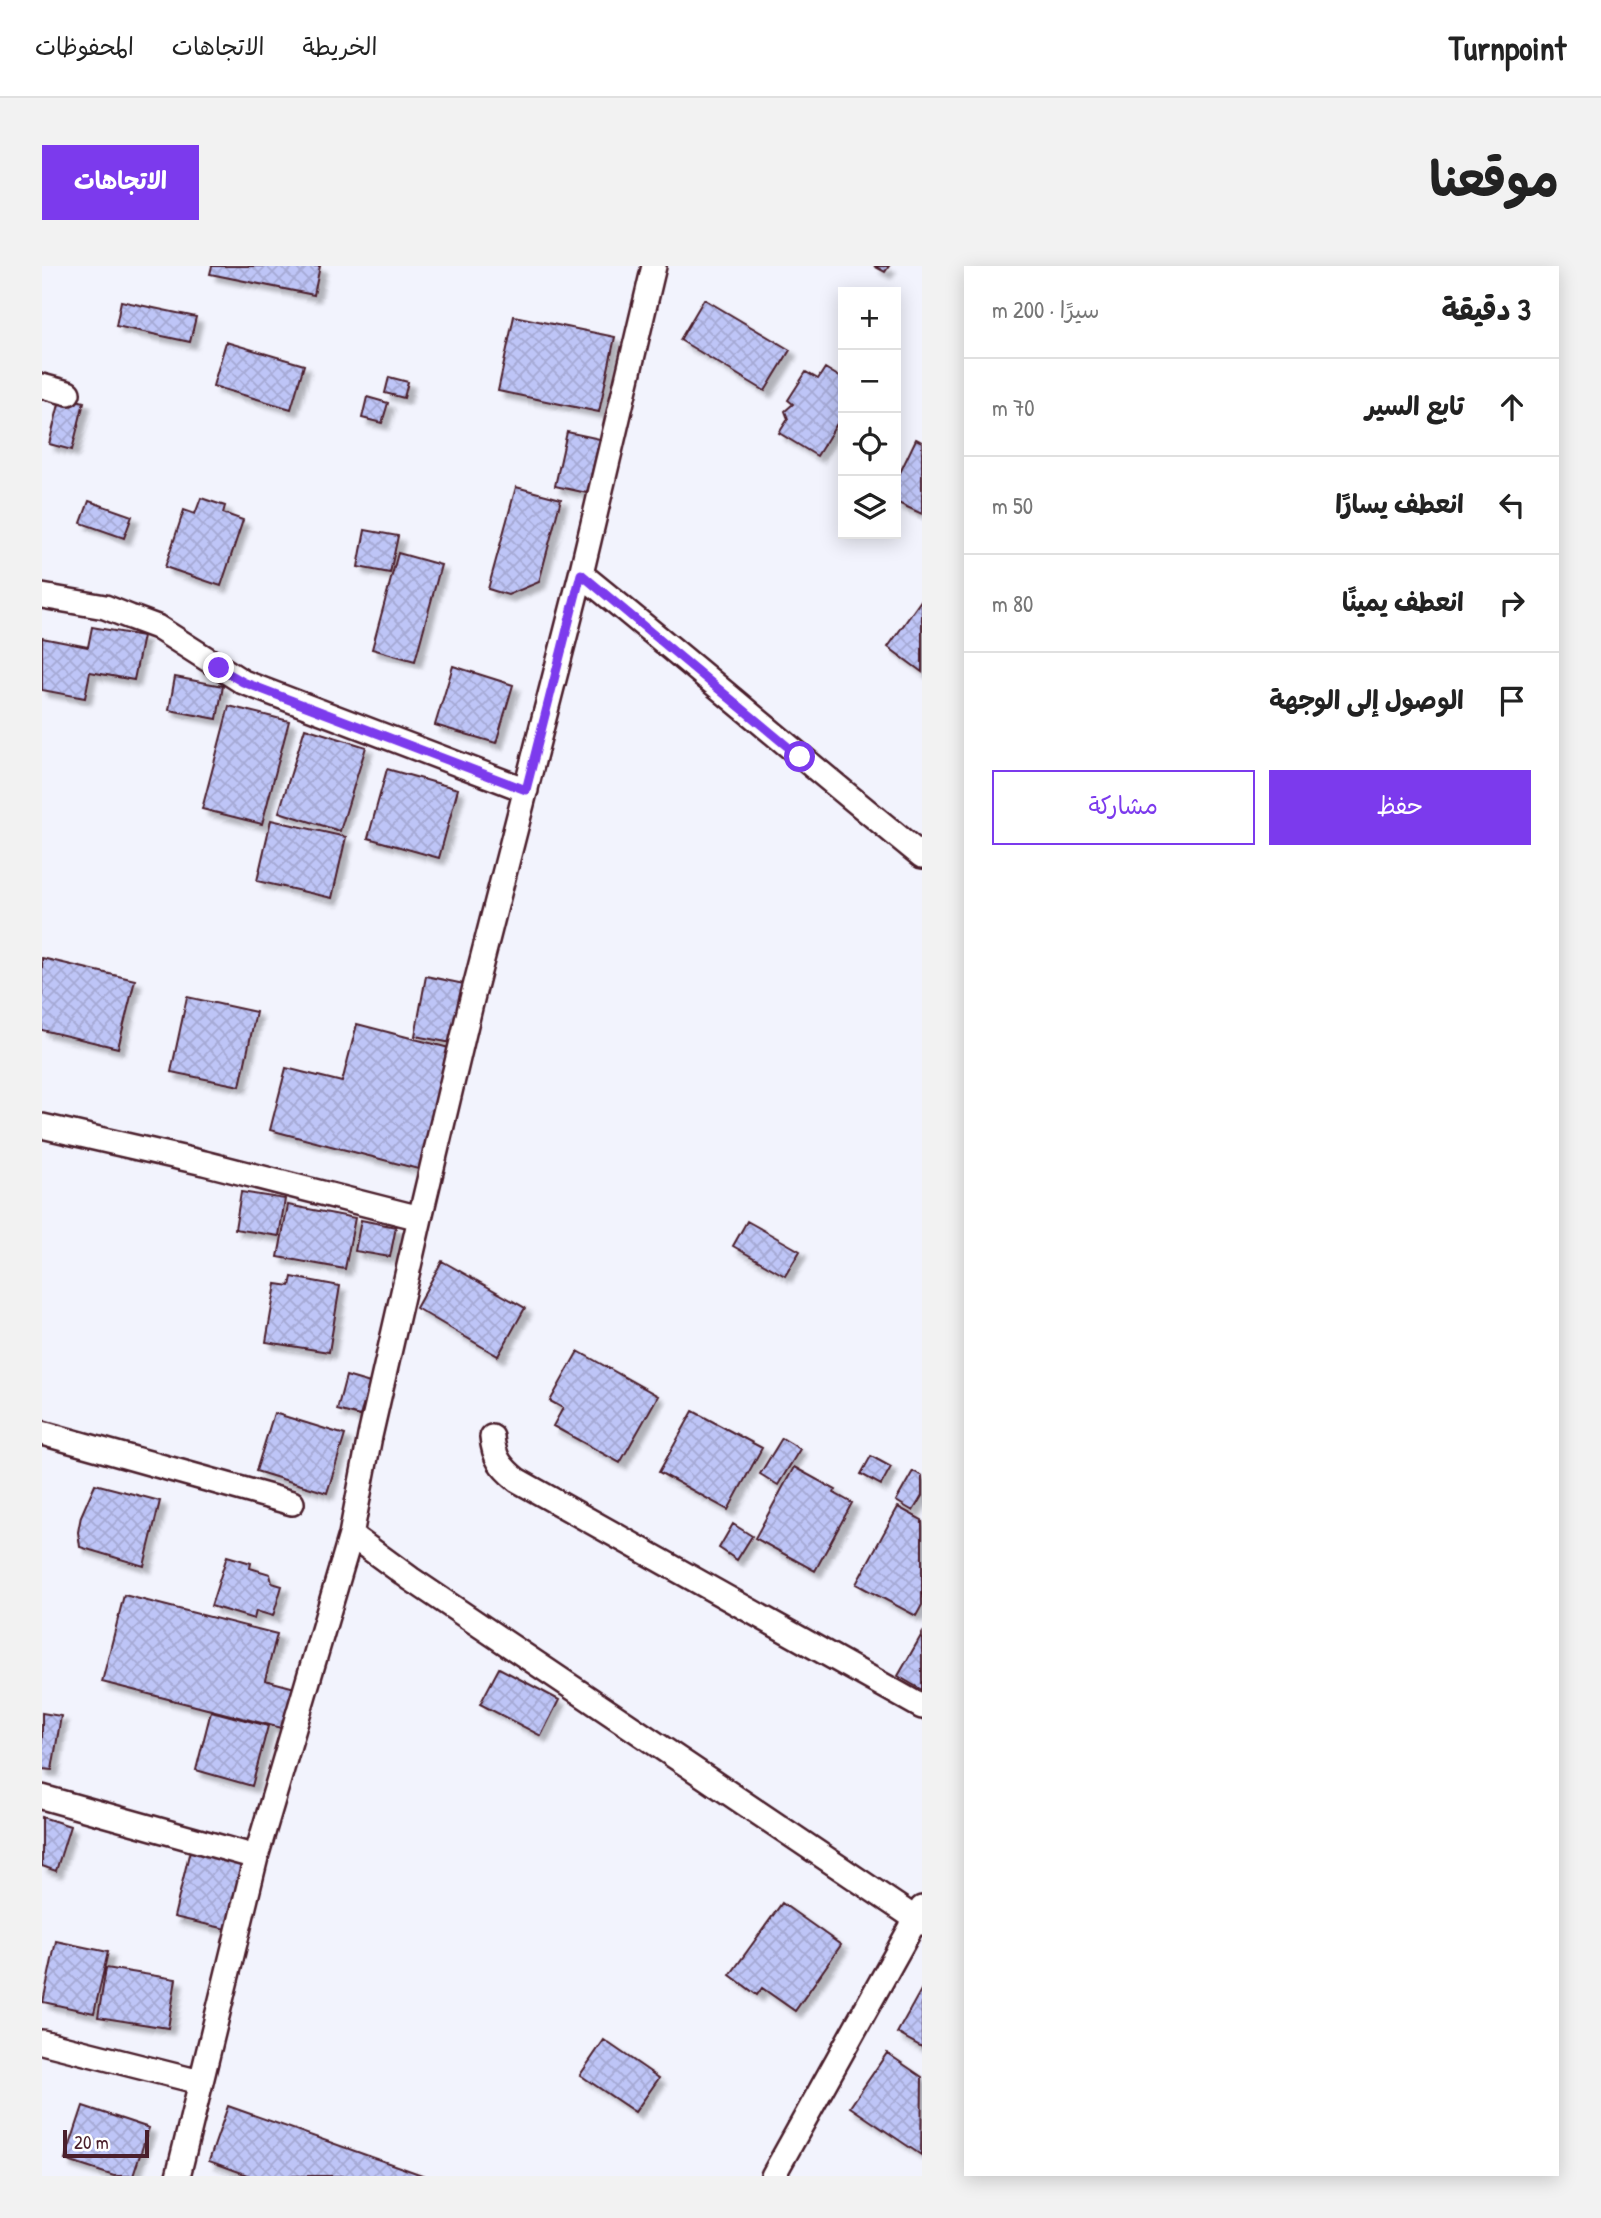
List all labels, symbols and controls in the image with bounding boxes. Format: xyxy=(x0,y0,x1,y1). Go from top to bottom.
text: Turnpoint xyxy=(1449,26,1566,70)
text: المحفوظات xyxy=(35,30,134,62)
text: الاتجاهات xyxy=(172,30,265,62)
text: الخريطة xyxy=(303,30,377,62)
button: الاتجاهات xyxy=(42,145,199,220)
text: موقعنا xyxy=(1429,145,1559,211)
map controls xyxy=(838,287,901,539)
button: + xyxy=(838,287,901,350)
text: 3 دقيقة xyxy=(1441,289,1531,329)
text: سيرًا · 200 m xyxy=(992,294,1100,325)
button: − xyxy=(838,350,901,413)
text: تابع السير xyxy=(1365,388,1464,423)
icon: ahead xyxy=(1493,388,1531,426)
text: 70 m xyxy=(992,392,1035,423)
button: locate xyxy=(838,413,901,476)
button: layers xyxy=(838,476,901,539)
text: انعطف يسارًا xyxy=(1335,486,1464,521)
icon: left xyxy=(1493,486,1531,524)
text: 50 m xyxy=(992,490,1033,521)
text: انعطف يمينًا xyxy=(1342,584,1464,619)
icon: right xyxy=(1493,584,1531,622)
text: 80 m xyxy=(992,588,1033,619)
route end xyxy=(203,652,234,683)
text: الوصول إلى الوجهة xyxy=(1269,682,1464,717)
icon: arrive xyxy=(1493,682,1531,720)
route start xyxy=(784,741,815,772)
button: مشاركة xyxy=(992,770,1255,845)
button: حفظ xyxy=(1269,770,1531,845)
scale bar xyxy=(63,2127,149,2159)
text: 20 m xyxy=(74,2129,109,2155)

